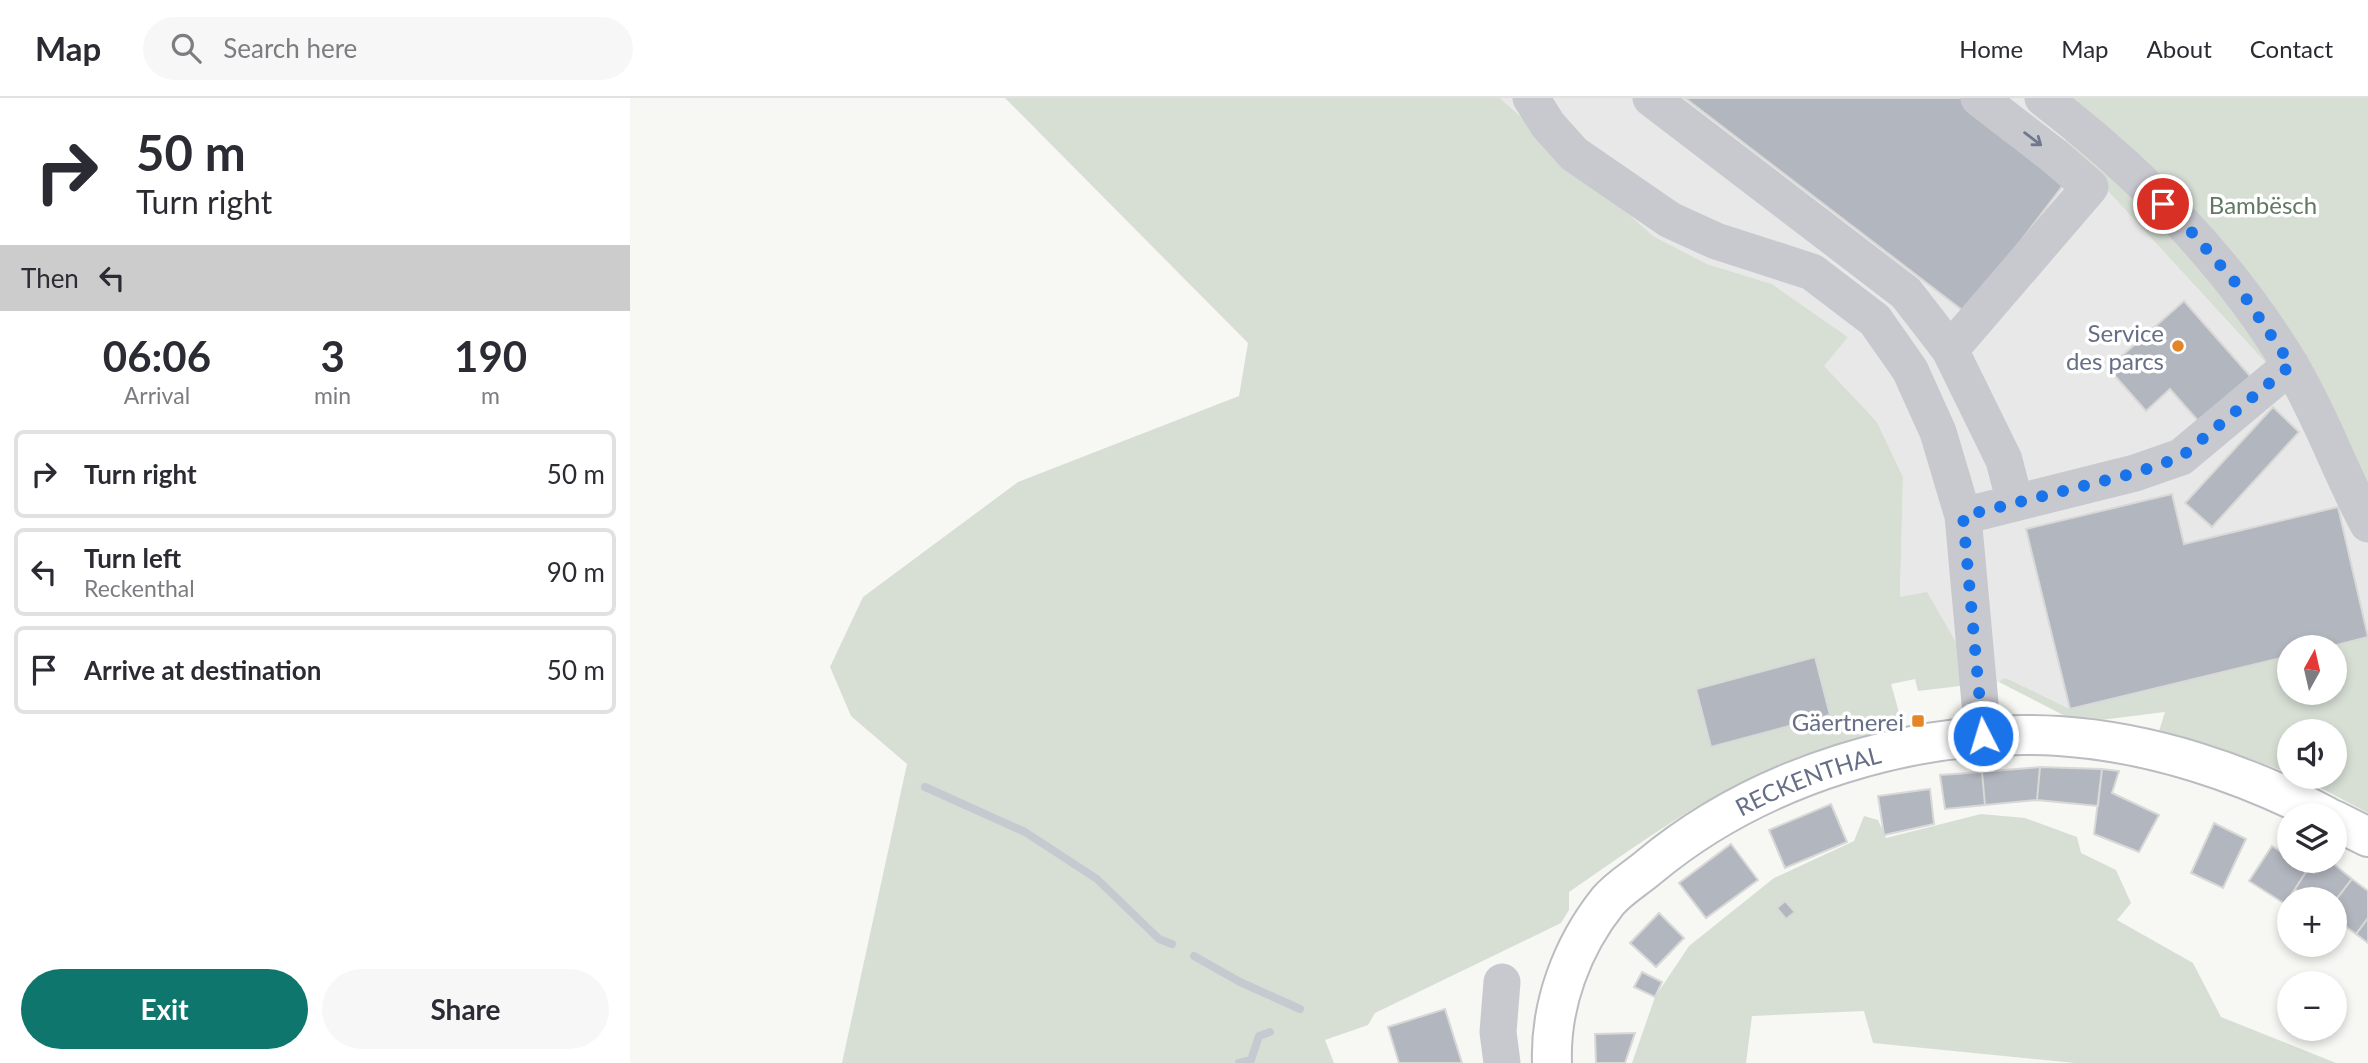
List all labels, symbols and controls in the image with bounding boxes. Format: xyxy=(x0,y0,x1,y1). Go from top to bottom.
search box xyxy=(143,17,633,80)
text: Map xyxy=(35,28,101,68)
icon: search xyxy=(167,29,205,67)
text: Search here xyxy=(223,32,357,64)
text: Home xyxy=(1959,34,2023,63)
text: Map xyxy=(2061,34,2109,63)
text: About xyxy=(2147,34,2212,63)
text: Contact xyxy=(2250,34,2333,63)
text: 50 m xyxy=(136,123,246,181)
icon: right xyxy=(21,126,112,217)
one-way arrow xyxy=(2023,132,2042,147)
pin xyxy=(2133,174,2193,234)
text: Turn right xyxy=(136,182,272,221)
icon: arrive xyxy=(2144,185,2182,223)
park label: Bambësch xyxy=(2209,190,2317,219)
icon: left xyxy=(93,259,131,297)
text: Then xyxy=(21,262,79,294)
place label: Service des parcs xyxy=(2066,318,2164,375)
text: 06:06 xyxy=(103,331,211,381)
text: 3 xyxy=(320,331,345,381)
text: 190 xyxy=(454,331,527,381)
marker: Service des parcs xyxy=(2170,338,2186,354)
text: Arrival xyxy=(124,381,190,409)
text: min xyxy=(314,381,351,409)
text: m xyxy=(481,381,500,409)
icon: right xyxy=(25,455,63,493)
text: Turn right xyxy=(84,458,197,490)
text: 50 m xyxy=(547,458,605,490)
text: Turn left xyxy=(84,542,181,574)
icon: left xyxy=(25,553,63,591)
text: 90 m xyxy=(547,556,605,588)
text: Reckenthal xyxy=(84,574,195,602)
north arrow xyxy=(2277,635,2347,705)
map controls xyxy=(2277,635,2347,1041)
icon: arrive xyxy=(25,651,63,689)
text: Arrive at destination xyxy=(84,654,321,686)
text: 50 m xyxy=(547,654,605,686)
position arrow xyxy=(1946,699,2020,773)
place label: Gäertnerei xyxy=(1792,707,1904,736)
marker: Gäertnerei xyxy=(1910,713,1926,729)
button: sound xyxy=(2277,719,2347,789)
street label: RECKENTHAL xyxy=(1730,739,1884,821)
button: layers xyxy=(2277,803,2347,873)
button: + xyxy=(2277,887,2347,957)
button: Exit xyxy=(21,969,308,1049)
button: Share xyxy=(322,969,609,1049)
button: − xyxy=(2277,971,2347,1041)

